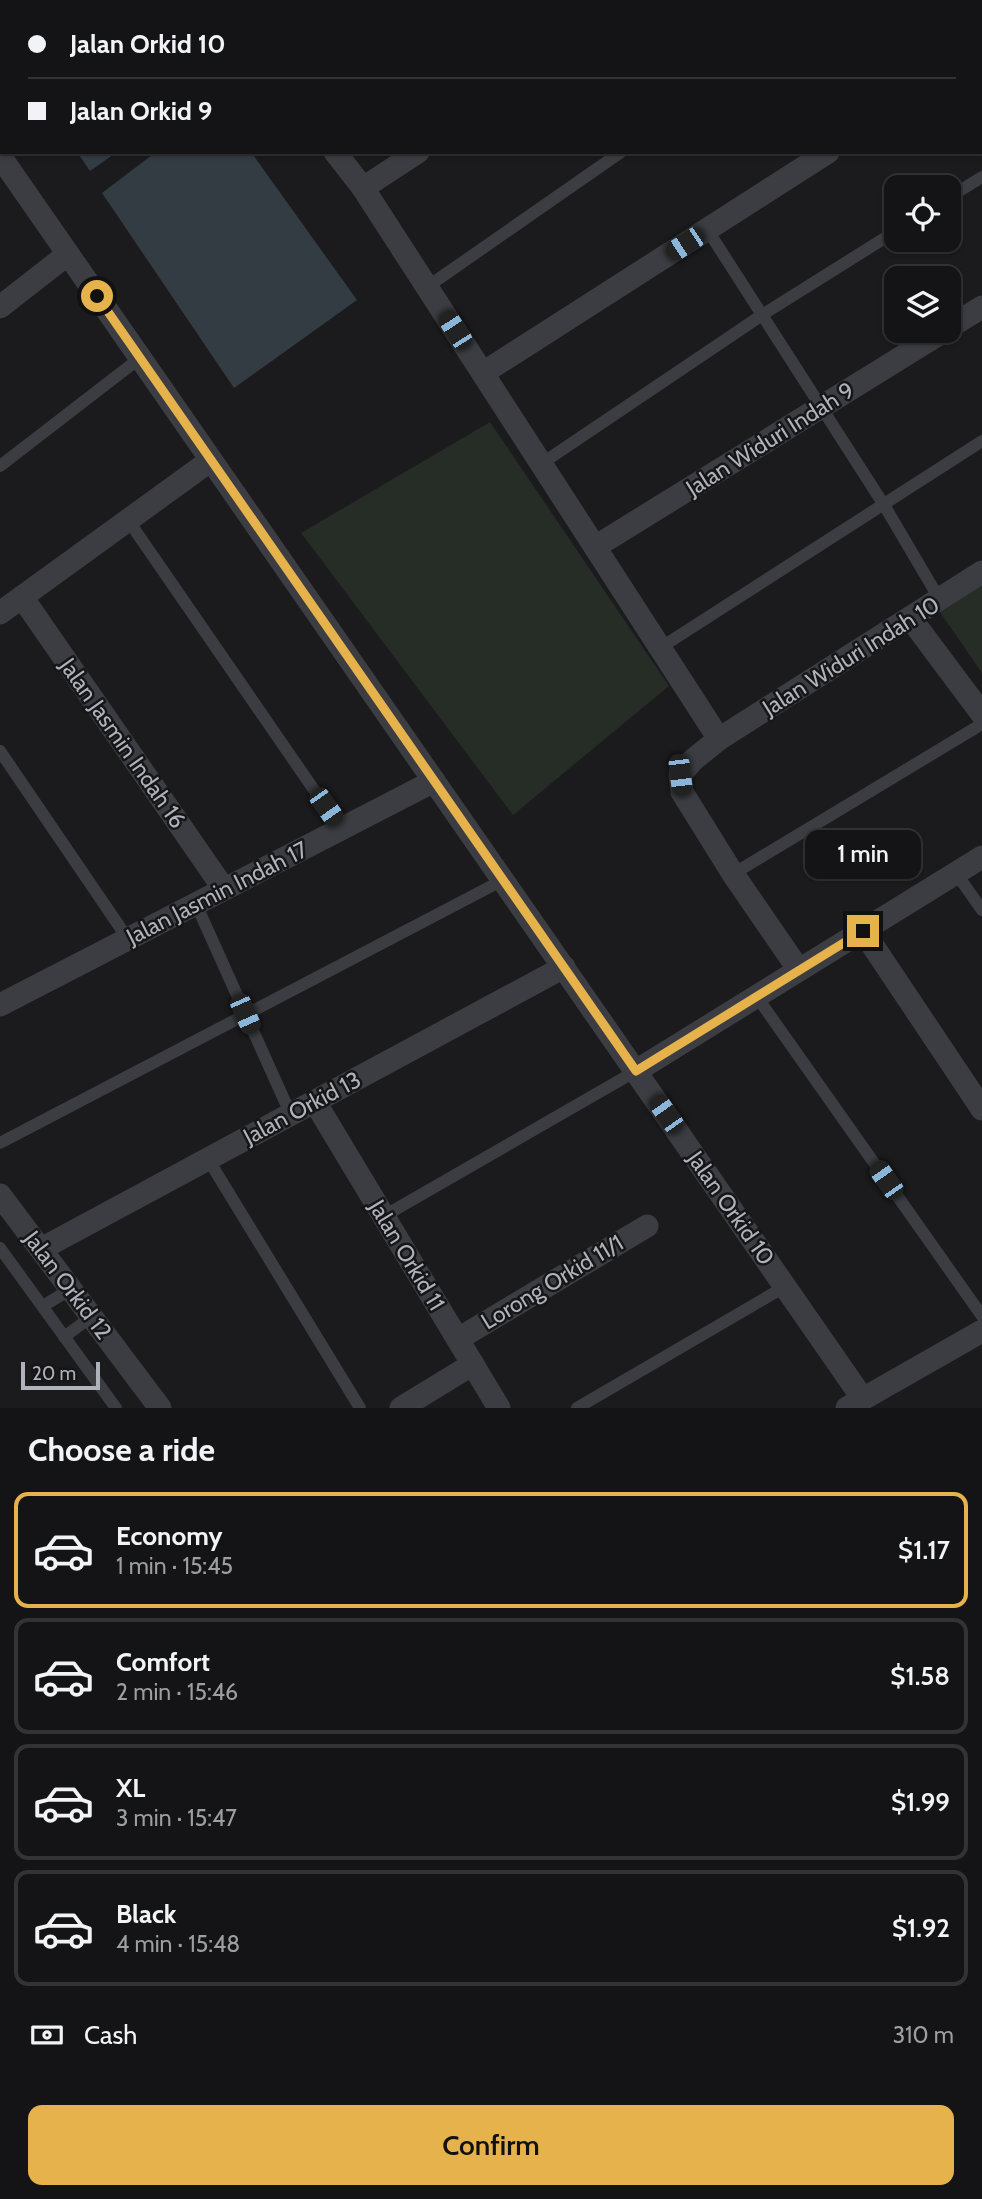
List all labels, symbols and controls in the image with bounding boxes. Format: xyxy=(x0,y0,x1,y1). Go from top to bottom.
text: Jalan Orkid 10 xyxy=(70,28,226,60)
text: Jalan Orkid 9 xyxy=(70,95,212,127)
map controls xyxy=(884,175,961,343)
button: locate xyxy=(884,175,961,252)
car xyxy=(662,224,709,264)
button: layers xyxy=(884,266,961,343)
route start xyxy=(81,280,113,312)
car xyxy=(435,307,476,353)
street label: Jalan Widuri Indah 9 xyxy=(680,376,859,503)
street label: Jalan Widuri Indah 10 xyxy=(757,590,945,722)
street label: Jalan Jasmin Indah 16 xyxy=(53,652,192,833)
car xyxy=(668,753,693,797)
car xyxy=(306,784,347,830)
callout: 1 min xyxy=(805,830,921,878)
street label: Jalan Jasmin Indah 17 xyxy=(121,835,313,951)
text: 1 min xyxy=(837,840,889,868)
route end xyxy=(847,915,879,947)
car xyxy=(227,991,264,1037)
street label: Jalan Orkid 13 xyxy=(238,1065,366,1151)
car xyxy=(646,1091,687,1137)
street label: Jalan Orkid 10 xyxy=(681,1145,781,1270)
car xyxy=(866,1157,907,1203)
street label: Jalan Orkid 11 xyxy=(363,1194,451,1315)
street label: Jalan Orkid 12 xyxy=(17,1224,118,1345)
street label: Lorong Orkid 11/1 xyxy=(476,1229,628,1335)
scale bar xyxy=(21,1359,100,1391)
text: 20 m xyxy=(32,1362,76,1385)
text: Choose a ride xyxy=(28,1430,215,1469)
icon: car xyxy=(32,1519,95,1582)
text: Economy xyxy=(116,1520,222,1552)
text: $1.17 xyxy=(898,1534,950,1566)
text: 1 min · 15:45 xyxy=(116,1552,233,1580)
icon: car xyxy=(32,1645,95,1708)
text: Comfort xyxy=(116,1646,210,1678)
text: $1.58 xyxy=(890,1660,950,1692)
text: 2 min · 15:46 xyxy=(116,1678,238,1706)
icon: car xyxy=(32,1771,95,1834)
text: XL xyxy=(116,1772,145,1804)
text: $1.99 xyxy=(891,1786,950,1818)
text: 3 min · 15:47 xyxy=(116,1804,237,1832)
icon: car xyxy=(32,1897,95,1960)
text: Black xyxy=(116,1898,176,1930)
text: $1.92 xyxy=(892,1912,950,1944)
text: 4 min · 15:48 xyxy=(116,1930,240,1958)
icon: cash xyxy=(28,2016,66,2054)
text: Cash xyxy=(84,2019,137,2051)
text: 310 m xyxy=(893,2021,954,2049)
button: Confirm xyxy=(28,2105,954,2185)

